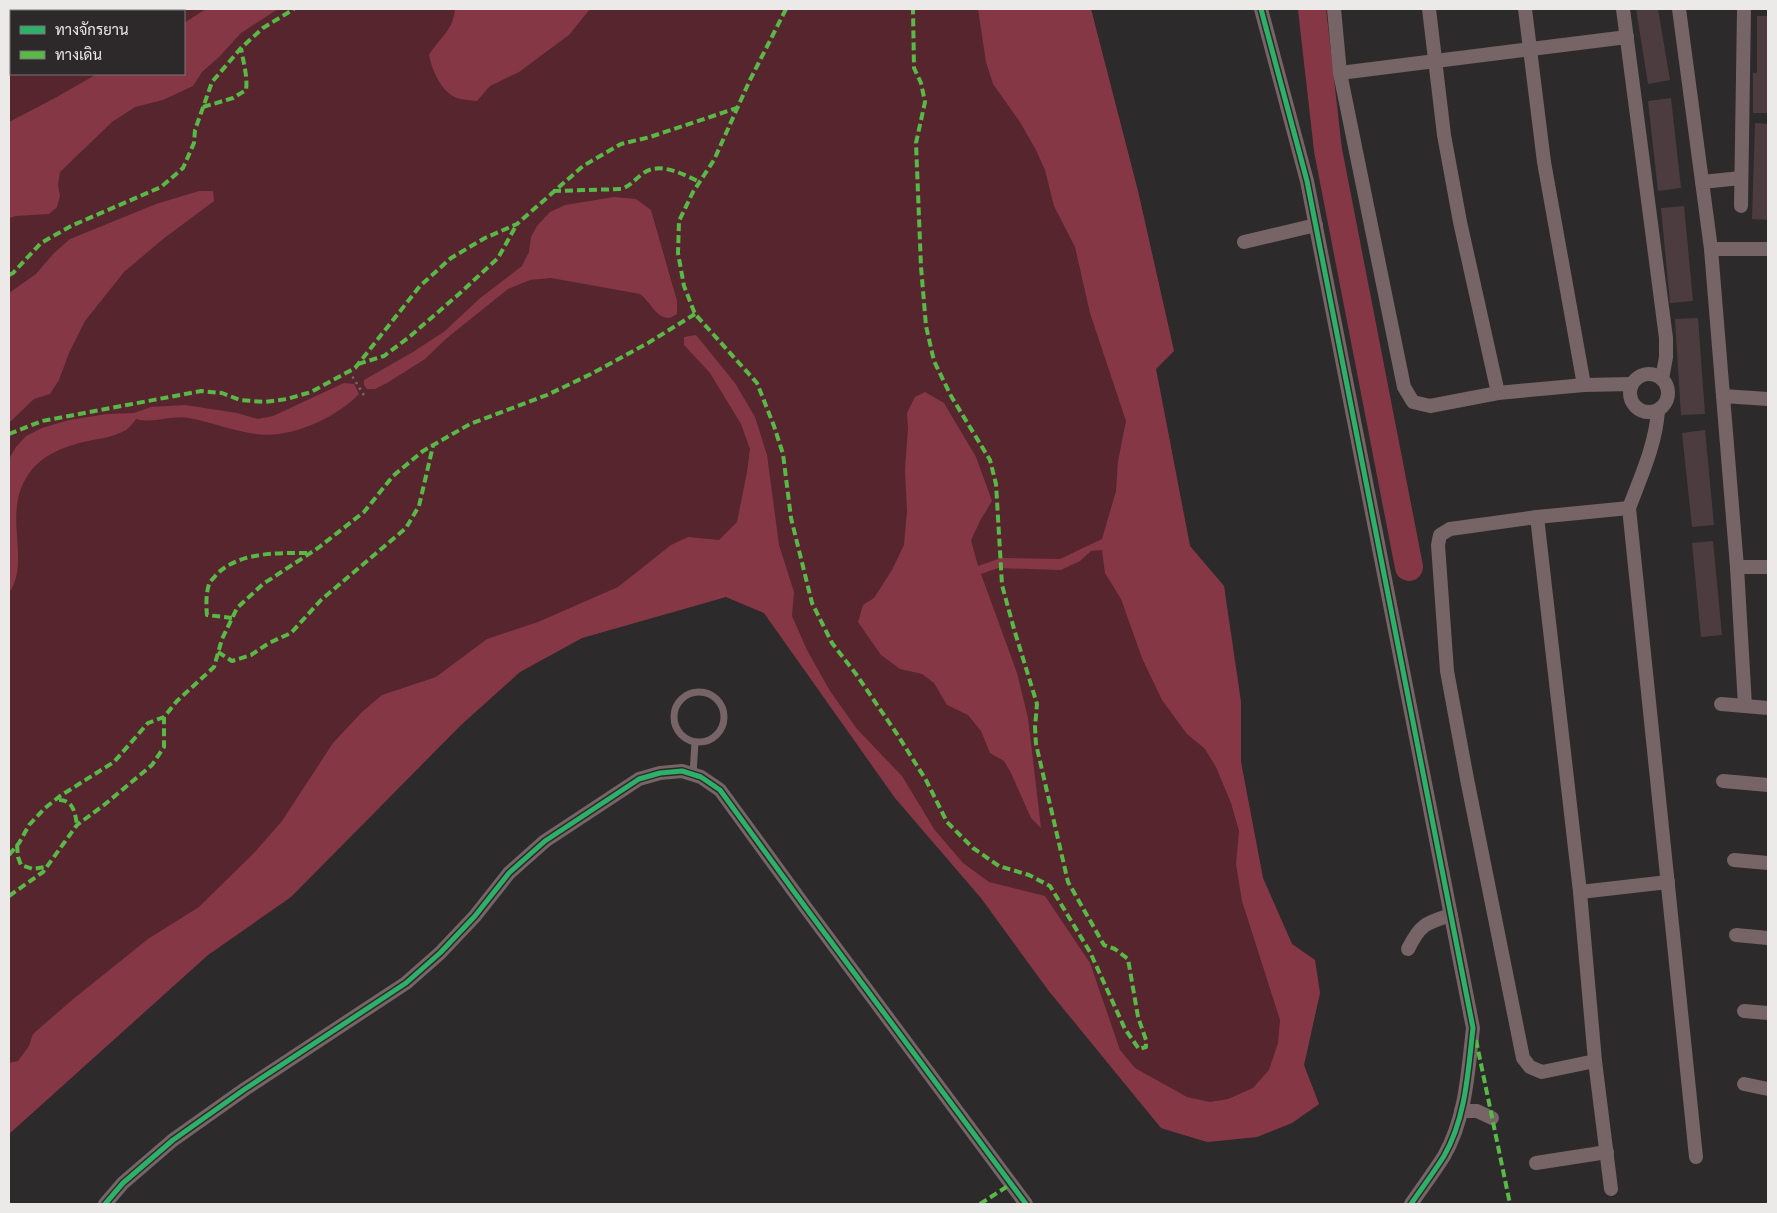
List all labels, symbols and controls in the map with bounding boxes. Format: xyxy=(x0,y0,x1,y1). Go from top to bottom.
legend xyxy=(10,10,185,75)
text: ทางจักรยาน xyxy=(55,21,129,40)
text: ทางเดิน xyxy=(55,46,102,65)

